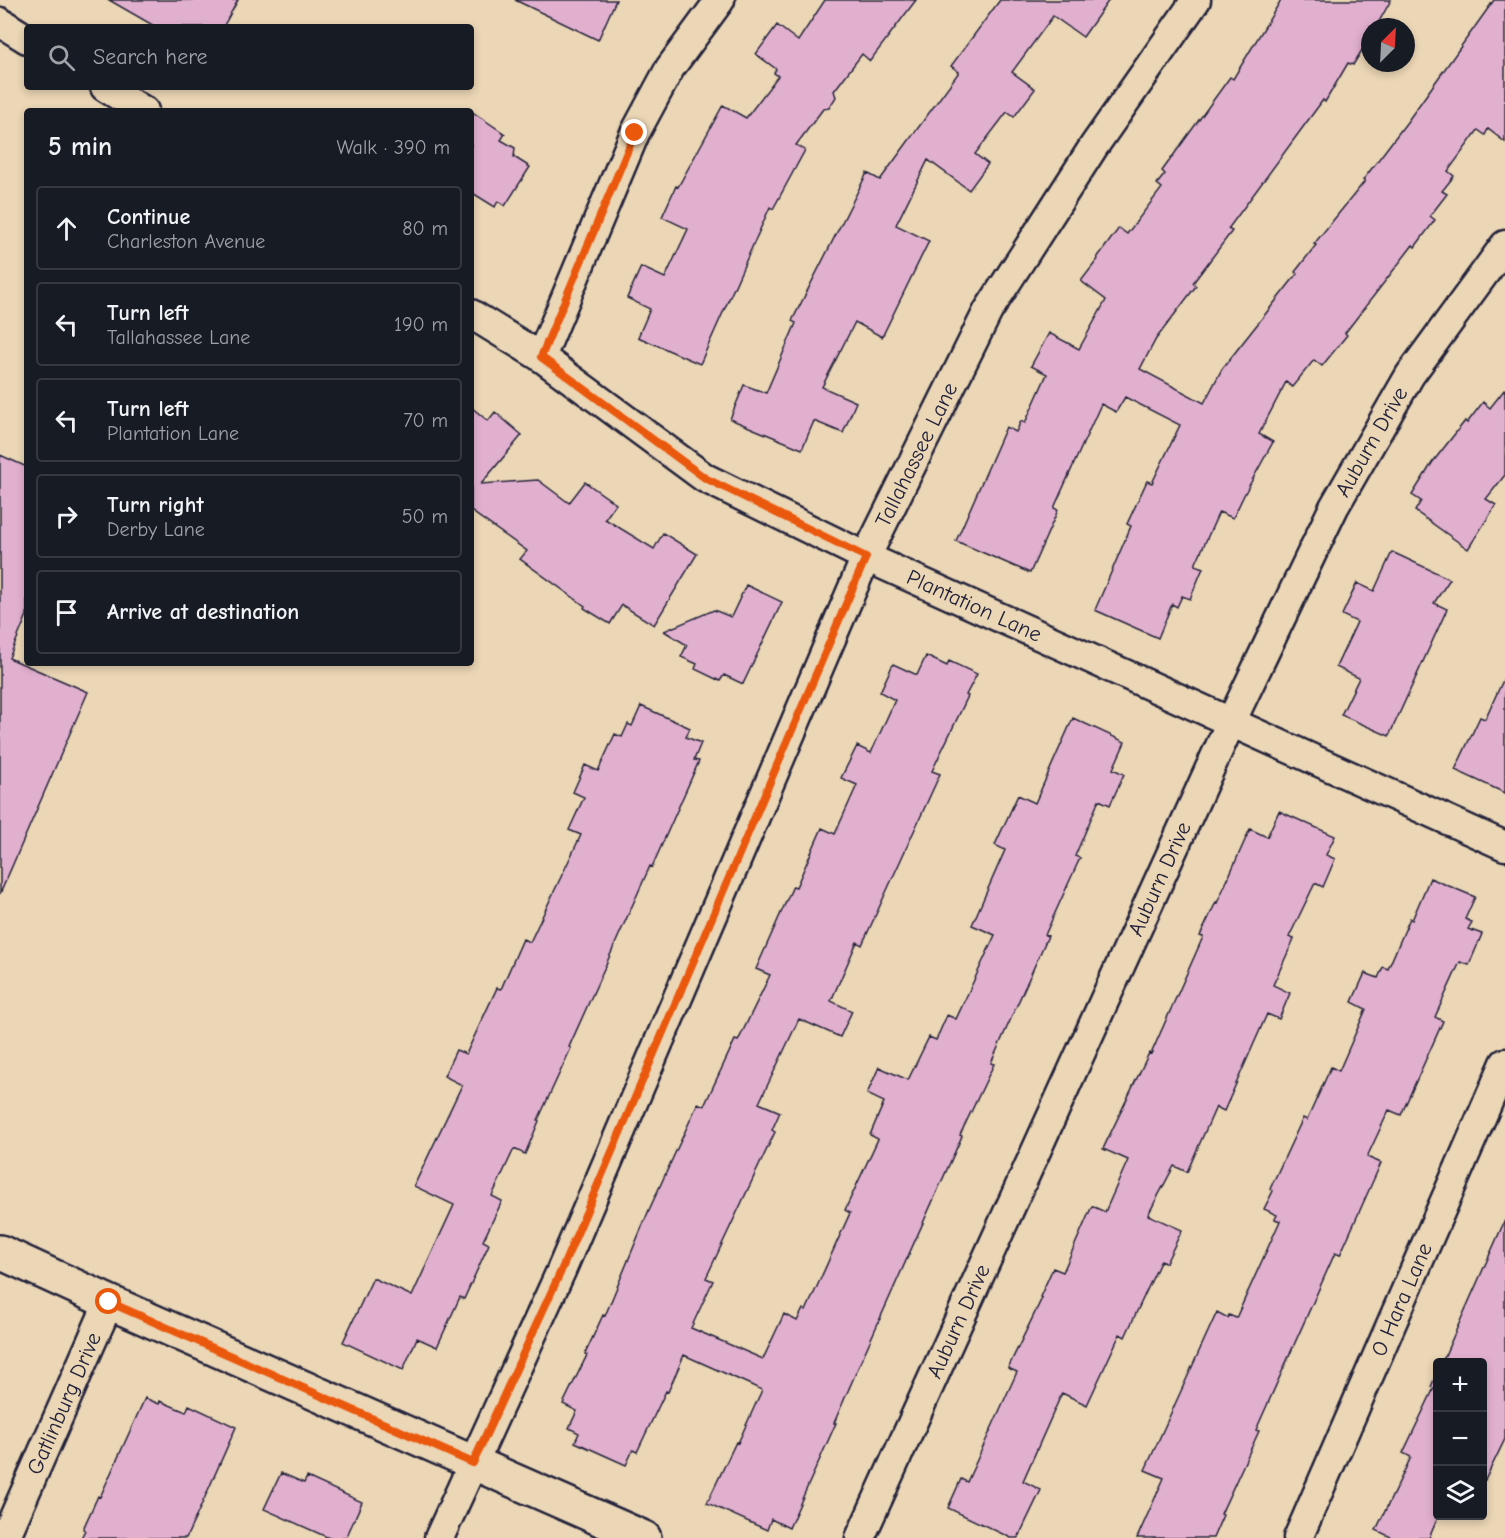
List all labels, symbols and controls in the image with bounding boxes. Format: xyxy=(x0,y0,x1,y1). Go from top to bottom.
north arrow xyxy=(1361,18,1415,72)
search box xyxy=(24,24,474,90)
icon: search xyxy=(45,41,78,74)
text: Search here xyxy=(93,44,208,70)
route end xyxy=(621,119,647,145)
text: 5 min xyxy=(48,132,112,162)
text: Walk · 390 m xyxy=(337,136,450,159)
text: Continue xyxy=(107,204,190,230)
icon: ahead xyxy=(50,212,83,245)
text: 80 m xyxy=(402,217,448,240)
text: Charleston Avenue xyxy=(107,230,265,253)
text: Turn left xyxy=(107,300,189,326)
icon: left xyxy=(50,308,83,341)
text: 190 m xyxy=(394,313,448,336)
text: Tallahassee Lane xyxy=(107,326,250,349)
street label: Tallahassee Lane xyxy=(870,378,963,531)
street label: Auburn Drive xyxy=(1330,382,1413,501)
text: Turn left xyxy=(107,396,189,422)
icon: left xyxy=(50,404,83,437)
text: 70 m xyxy=(403,409,448,432)
text: Plantation Lane xyxy=(107,422,239,445)
text: Turn right xyxy=(107,492,204,518)
icon: right xyxy=(50,500,83,533)
text: 50 m xyxy=(402,505,448,528)
text: Derby Lane xyxy=(107,518,205,541)
street label: Plantation Lane xyxy=(903,564,1046,648)
icon: arrive xyxy=(50,596,83,629)
text: Arrive at destination xyxy=(107,599,299,625)
street label: Auburn Drive xyxy=(1122,818,1197,940)
street label: O Hara Lane xyxy=(1366,1239,1438,1360)
street label: Auburn Drive xyxy=(921,1260,996,1383)
route start xyxy=(95,1288,121,1314)
street label: Gatlinburg Drive xyxy=(22,1328,107,1479)
map controls xyxy=(1433,1358,1487,1520)
button: + xyxy=(1433,1358,1487,1412)
button: − xyxy=(1433,1412,1487,1466)
button: layers xyxy=(1433,1466,1487,1520)

